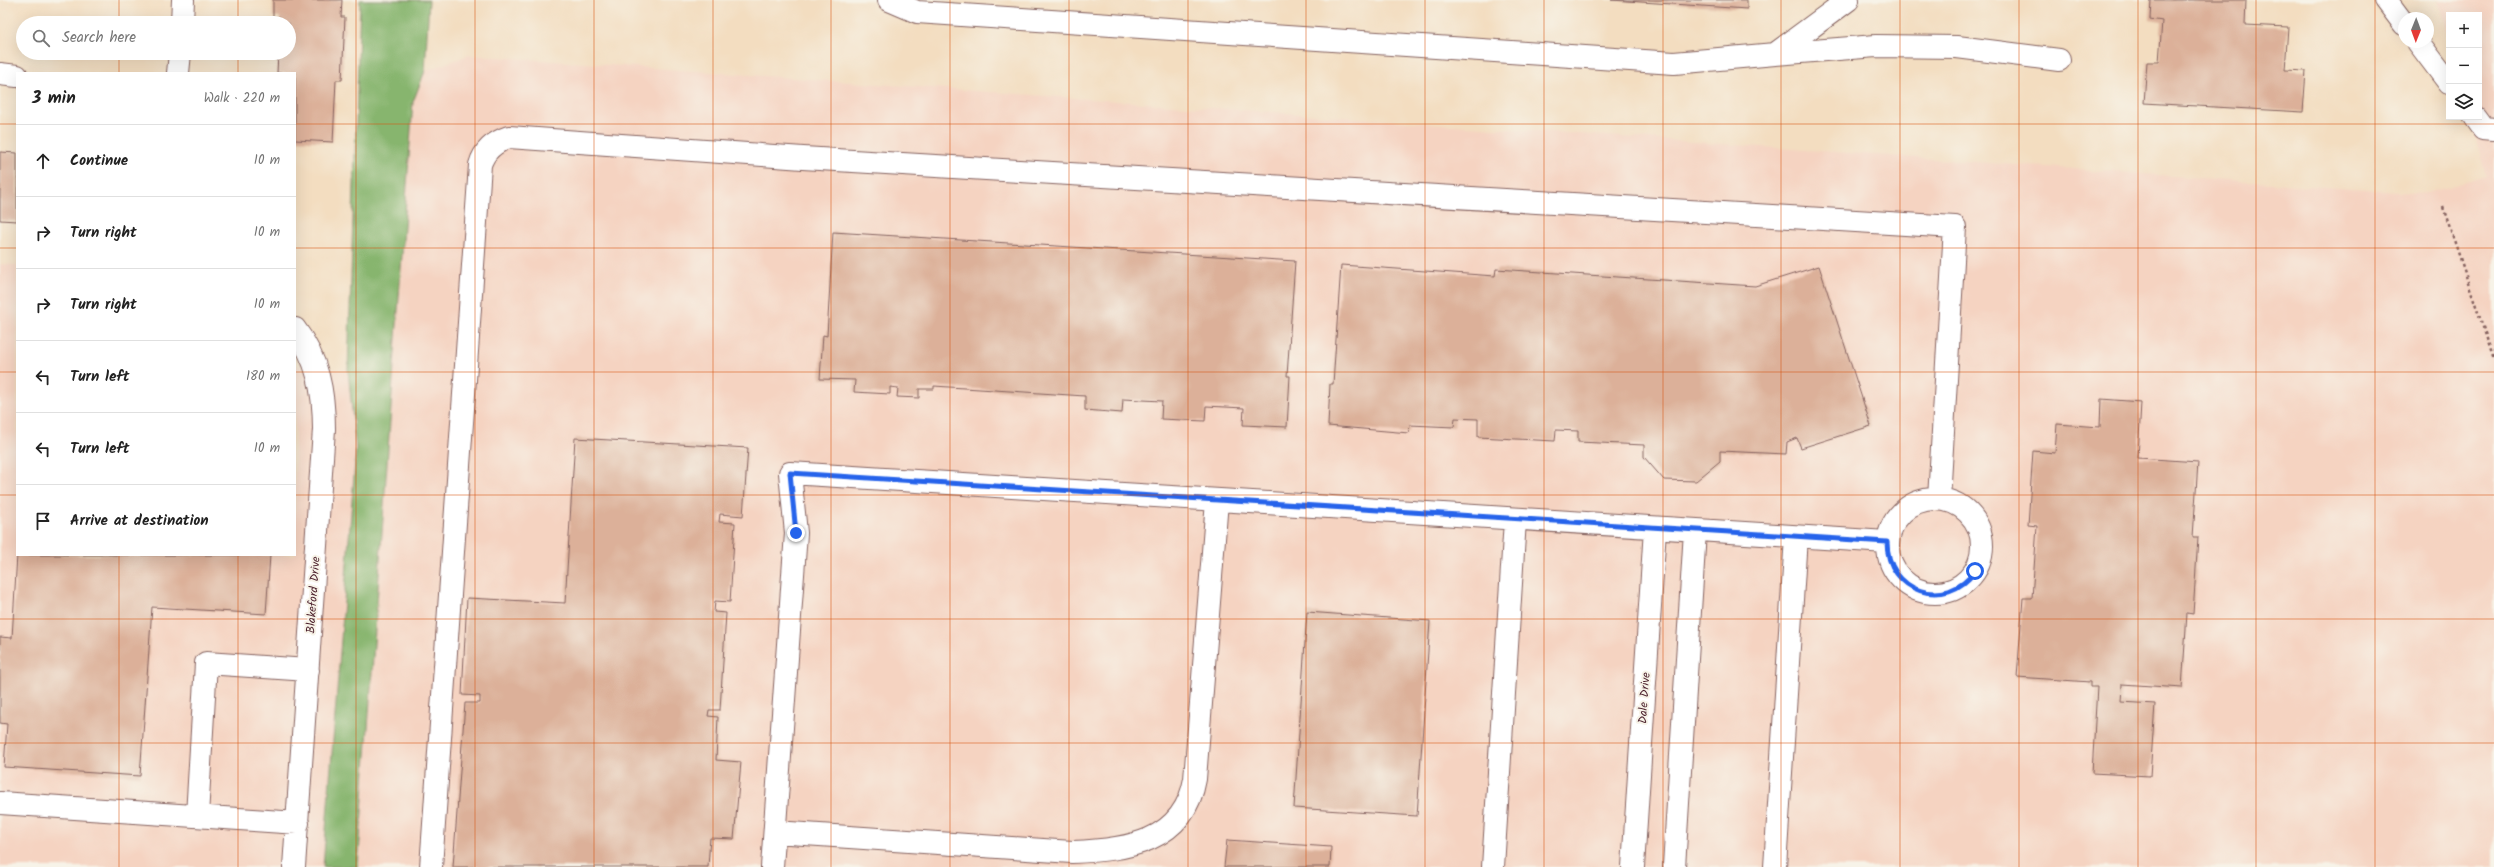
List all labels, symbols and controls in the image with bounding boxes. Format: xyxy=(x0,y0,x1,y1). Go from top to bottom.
north arrow xyxy=(2398,12,2434,48)
map controls xyxy=(2446,12,2482,120)
button: + xyxy=(2446,12,2482,48)
search box xyxy=(16,16,296,60)
text: Search here xyxy=(62,26,136,50)
icon: search xyxy=(30,27,52,49)
button: − xyxy=(2446,48,2482,84)
button: layers xyxy=(2446,84,2482,120)
text: 3 min xyxy=(32,85,76,112)
text: Walk · 220 m xyxy=(204,88,280,109)
text: Continue xyxy=(70,149,128,173)
icon: ahead xyxy=(32,150,54,172)
text: 10 m xyxy=(254,150,280,171)
text: Turn right xyxy=(70,221,137,245)
icon: right xyxy=(32,222,54,244)
text: 10 m xyxy=(254,222,280,243)
text: Turn right xyxy=(70,293,137,317)
icon: right xyxy=(32,294,54,316)
text: 10 m xyxy=(254,294,280,315)
text: Turn left xyxy=(70,365,130,389)
icon: left xyxy=(32,366,54,388)
text: 180 m xyxy=(246,366,280,387)
text: Turn left xyxy=(70,437,130,461)
icon: left xyxy=(32,438,54,460)
text: 10 m xyxy=(254,438,280,459)
text: Arrive at destination xyxy=(70,509,209,533)
icon: arrive xyxy=(32,510,54,532)
route end xyxy=(787,524,805,542)
street label: Blakeford Drive xyxy=(301,555,326,634)
route start xyxy=(1966,562,1984,580)
street label: Dale Drive xyxy=(1633,671,1656,724)

